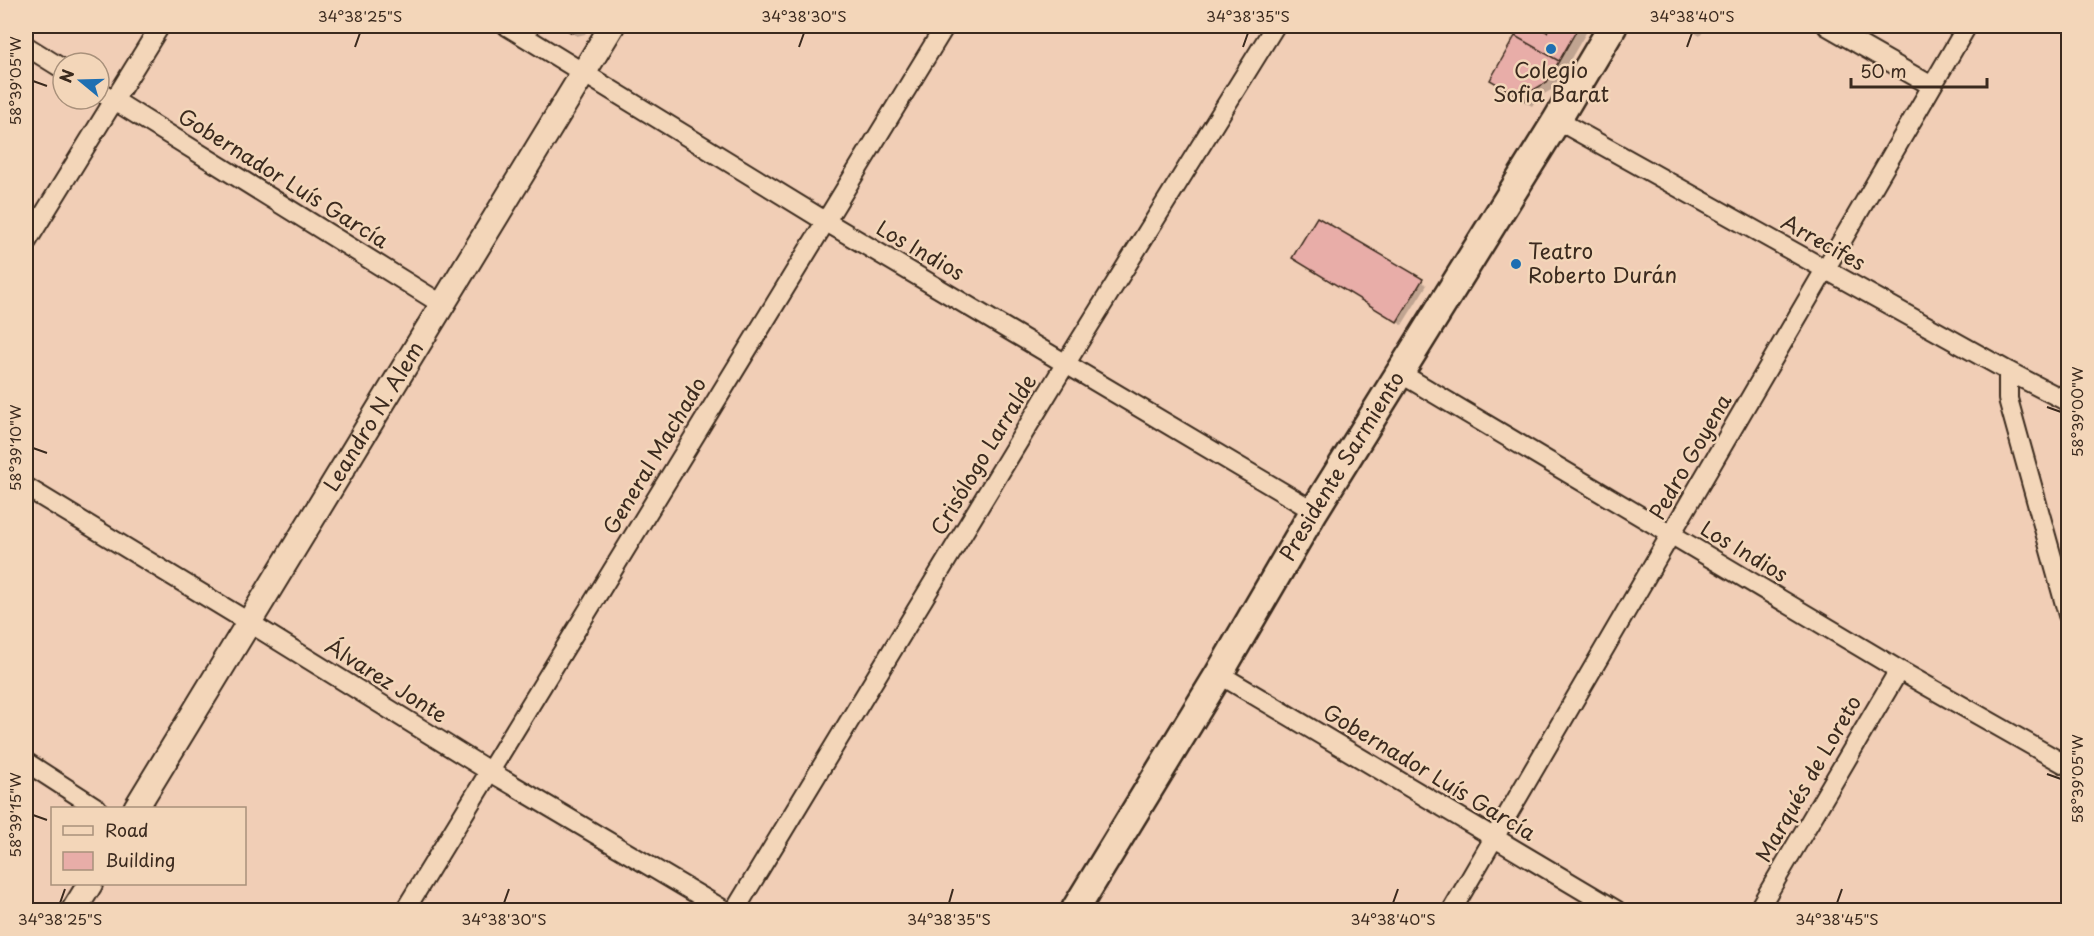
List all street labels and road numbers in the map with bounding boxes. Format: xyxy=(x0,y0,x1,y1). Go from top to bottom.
street label: Gobernador Luís García xyxy=(172,99,396,255)
street label: Arrecifes xyxy=(1776,205,1872,278)
street label: Los Indios xyxy=(871,211,971,287)
street label: Leandro N. Alem xyxy=(314,335,430,497)
street label: Presidente Sarmiento xyxy=(1270,364,1411,566)
street label: Crisólogo Larralde xyxy=(921,367,1043,541)
street label: General Machado xyxy=(594,370,713,540)
street label: Pedro Goyena xyxy=(1640,387,1738,525)
street label: Los Indios xyxy=(1695,512,1795,589)
street label: Álvarez Jonte xyxy=(320,629,454,730)
street label: Marqués de Loreto xyxy=(1746,689,1868,867)
street label: Gobernador Luís García xyxy=(1318,695,1543,848)

